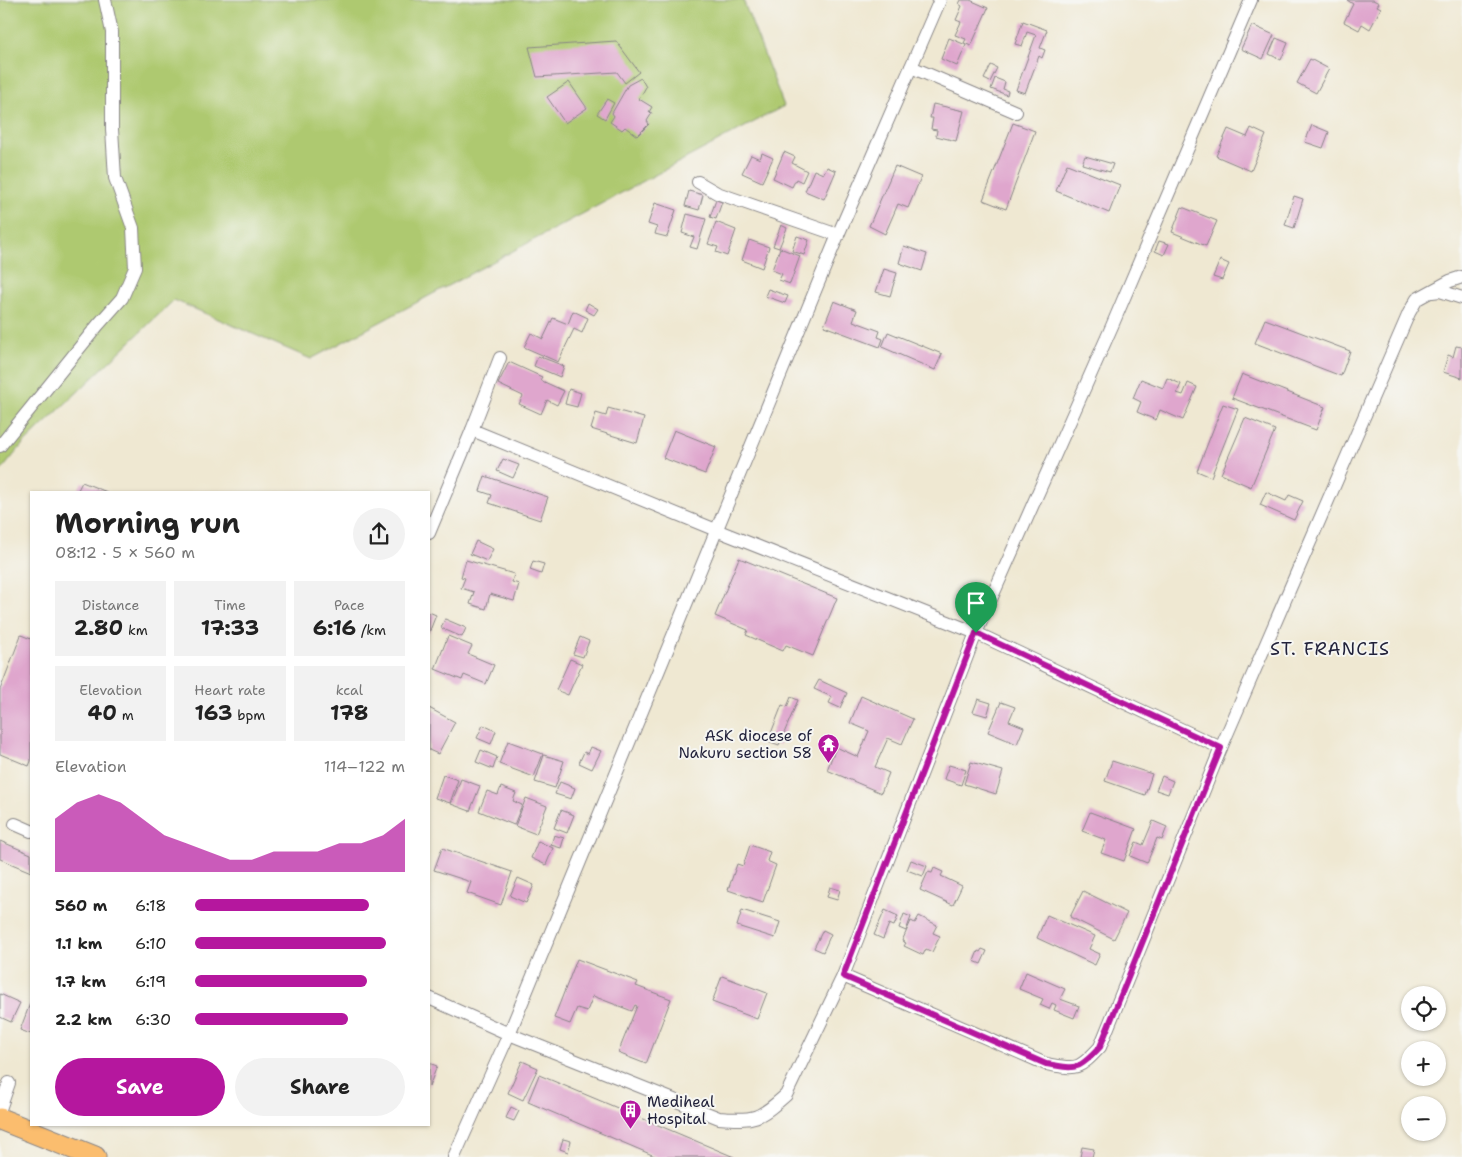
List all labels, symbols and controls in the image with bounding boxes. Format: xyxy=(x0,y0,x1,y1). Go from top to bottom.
text: Morning run xyxy=(55,504,240,542)
button: share xyxy=(353,508,405,560)
text: 08:12 · 5 × 560 m xyxy=(55,542,195,563)
pin xyxy=(955,582,997,633)
icon: arrive xyxy=(962,589,990,617)
text: Distance xyxy=(82,596,139,614)
text: Time xyxy=(214,596,246,614)
text: Pace xyxy=(334,596,365,614)
text: 2.80 xyxy=(74,614,123,642)
text: 17:33 xyxy=(201,614,259,642)
text: 6:16 xyxy=(313,614,356,642)
text: km xyxy=(123,621,148,639)
text: /km xyxy=(356,621,386,639)
district label: ST. FRANCIS xyxy=(1270,637,1390,661)
text: Elevation xyxy=(79,681,142,699)
text: Heart rate xyxy=(194,681,266,699)
text: kcal xyxy=(336,681,363,699)
text: 40 xyxy=(88,699,117,727)
text: 163 xyxy=(195,699,232,727)
text: 178 xyxy=(330,699,369,727)
text: m xyxy=(117,706,134,724)
text: bpm xyxy=(232,706,265,724)
place label: ASK diocese of Nakuru section 58 xyxy=(679,726,813,763)
temple icon: ASK diocese of Nakuru section 58 xyxy=(816,733,840,764)
text: Elevation xyxy=(55,756,127,777)
text: 114–122 m xyxy=(324,756,405,777)
text: 560 m xyxy=(55,895,107,916)
text: 6:18 xyxy=(135,895,167,916)
text: 1.1 km xyxy=(55,933,102,954)
text: 6:10 xyxy=(135,933,166,954)
text: 1.7 km xyxy=(55,971,106,992)
text: 6:19 xyxy=(135,971,166,992)
map controls xyxy=(1401,986,1446,1141)
button: locate xyxy=(1401,986,1446,1031)
text: 2.2 km xyxy=(55,1009,112,1030)
text: 6:30 xyxy=(135,1009,171,1030)
button: + xyxy=(1401,1041,1446,1086)
button: Save xyxy=(55,1058,225,1116)
button: Share xyxy=(235,1058,405,1116)
place label: Mediheal Hospital xyxy=(647,1092,715,1129)
button: − xyxy=(1401,1096,1446,1141)
building icon: Mediheal Hospital xyxy=(619,1099,643,1130)

